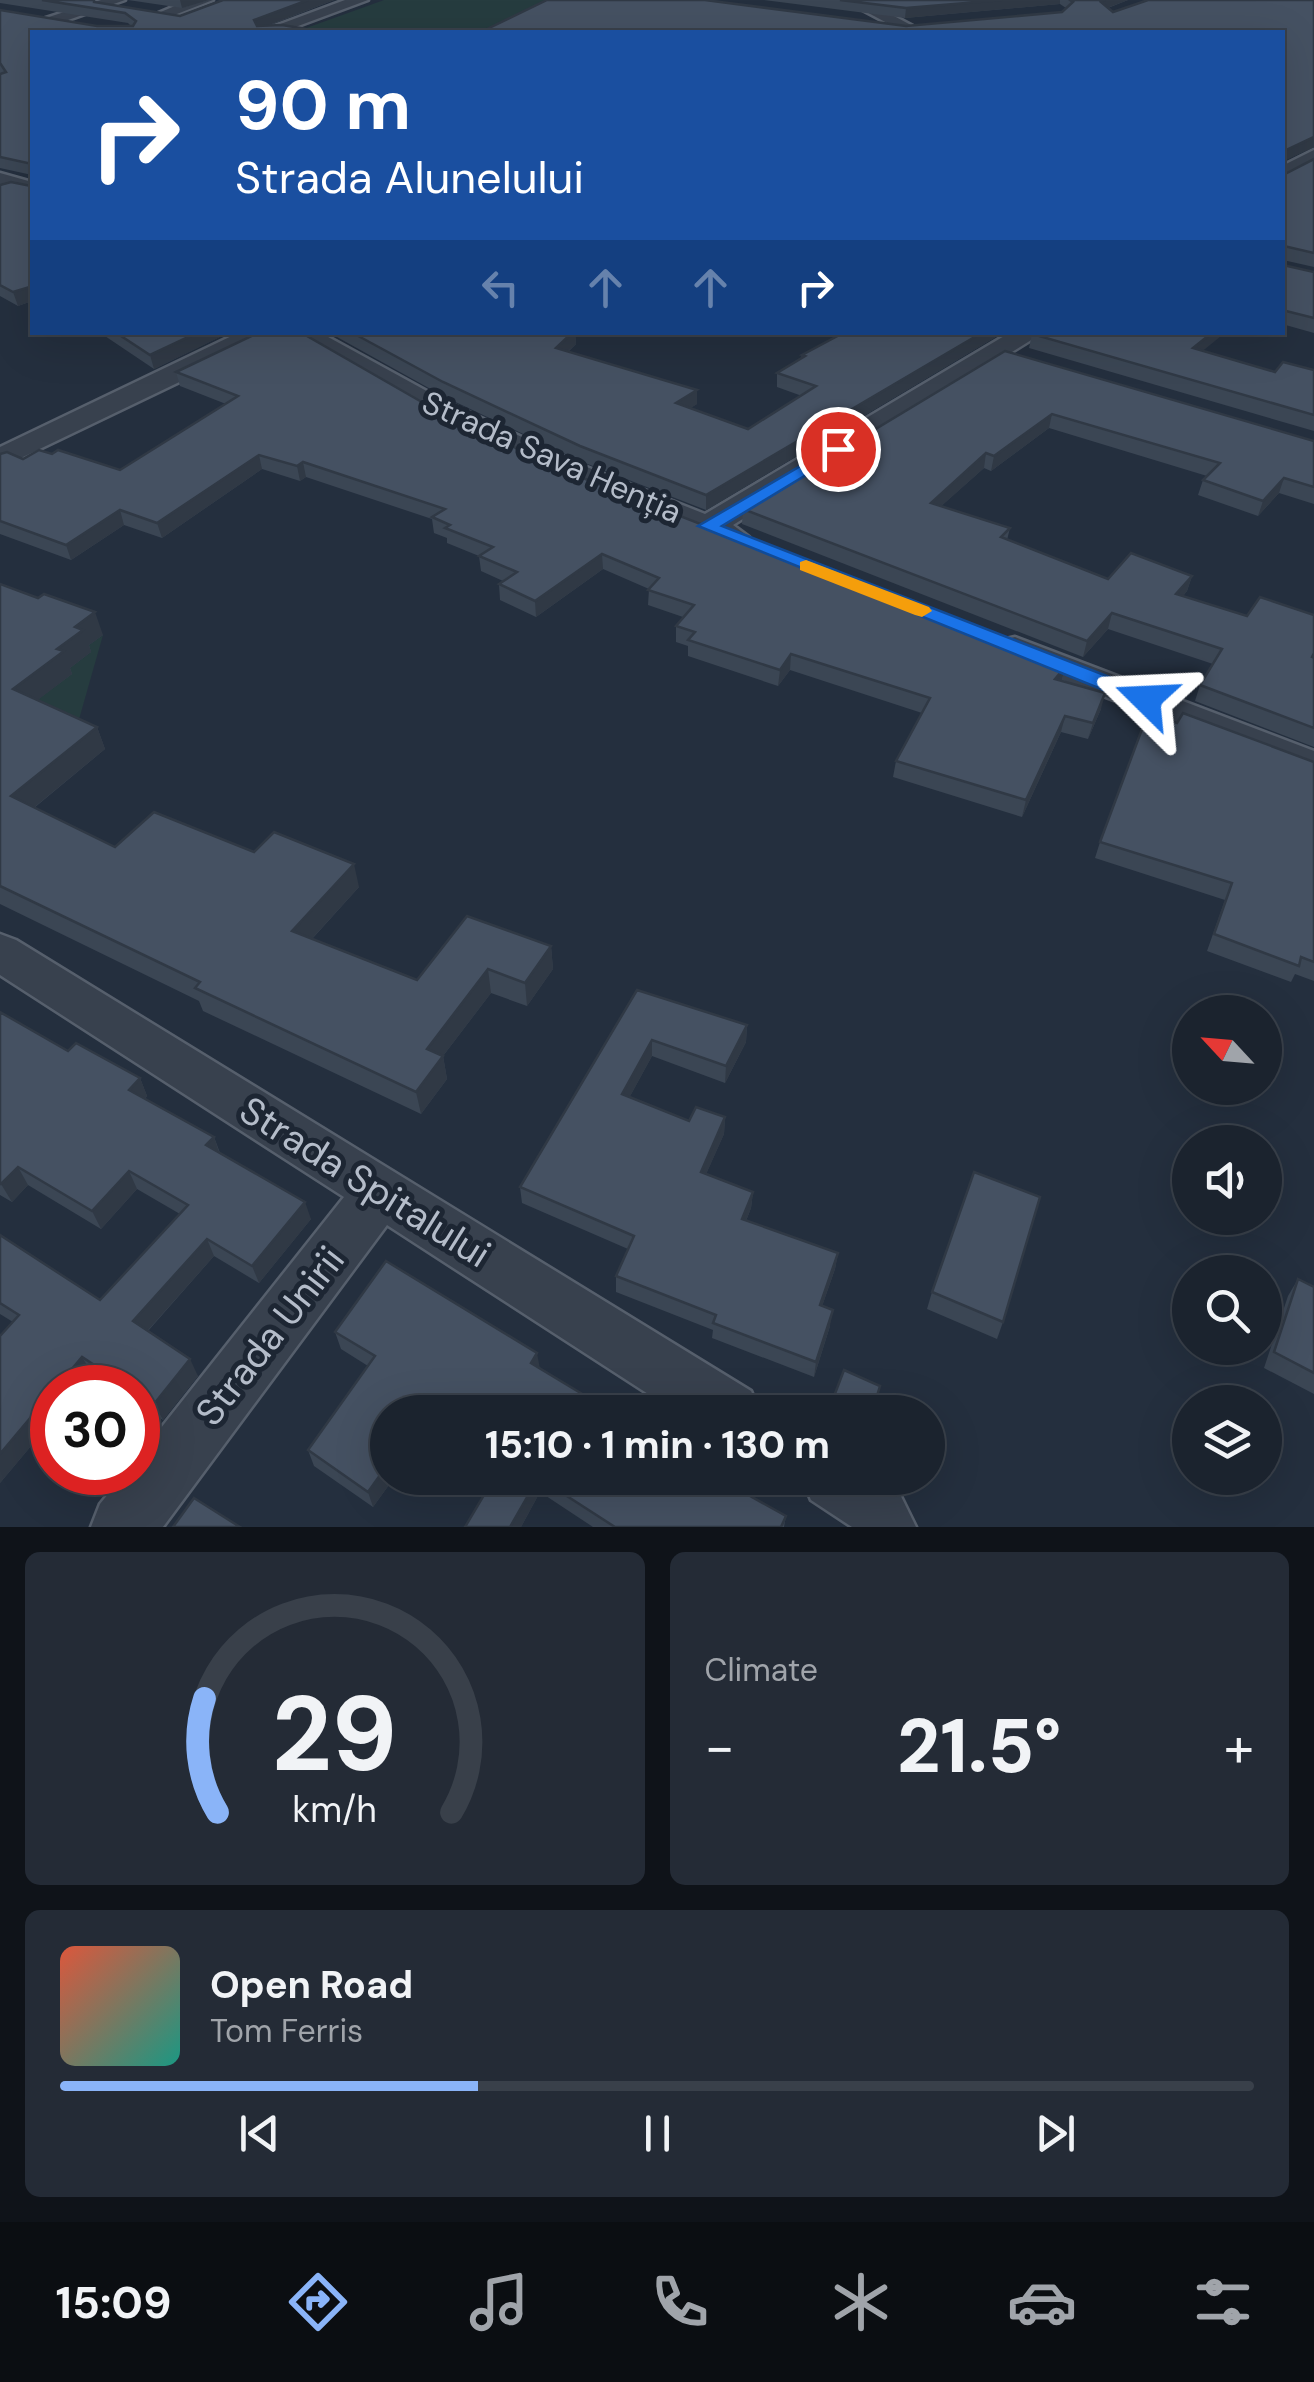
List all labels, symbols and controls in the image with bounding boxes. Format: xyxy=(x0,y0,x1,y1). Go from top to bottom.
text: 90 m xyxy=(235,60,411,151)
icon: right xyxy=(70,70,200,200)
text: Strada Alunelului xyxy=(235,148,584,207)
icon: left xyxy=(473,260,528,315)
icon: ahead xyxy=(578,260,633,315)
icon: ahead xyxy=(683,260,738,315)
icon: right xyxy=(788,260,843,315)
street label: Strada Sava Henția xyxy=(416,381,688,533)
pin xyxy=(796,407,881,492)
icon: arrive xyxy=(811,422,866,477)
position arrow xyxy=(1094,647,1198,751)
north arrow xyxy=(1172,995,1282,1105)
map controls xyxy=(1172,995,1282,1495)
street label: Strada Spitalului xyxy=(230,1085,500,1279)
button: sound xyxy=(1172,1125,1282,1235)
street label: Strada Unirii xyxy=(184,1236,356,1436)
button: search xyxy=(1172,1255,1282,1365)
speed limit sign: 30 xyxy=(30,1365,160,1495)
button: layers xyxy=(1172,1385,1282,1495)
text: 15:10 · 1 min · 130 m xyxy=(485,1420,830,1470)
text: Climate xyxy=(705,1649,818,1691)
text: 29 xyxy=(272,1667,398,1802)
text: 21.5° xyxy=(897,1698,1061,1795)
text: − xyxy=(705,1711,735,1783)
text: + xyxy=(1224,1711,1254,1783)
text: km/h xyxy=(293,1787,377,1833)
text: Open Road xyxy=(210,1960,413,2010)
text: Tom Ferris xyxy=(210,2010,363,2052)
icon: previous xyxy=(232,2106,287,2161)
icon: pause xyxy=(630,2106,685,2161)
icon: next xyxy=(1028,2106,1083,2161)
icon: directions xyxy=(283,2267,353,2337)
icon: music xyxy=(464,2267,534,2337)
icon: phone xyxy=(645,2267,715,2337)
icon: climate xyxy=(826,2267,896,2337)
icon: car xyxy=(1007,2267,1077,2337)
icon: filters xyxy=(1188,2267,1258,2337)
text: 15:09 xyxy=(56,2273,172,2332)

